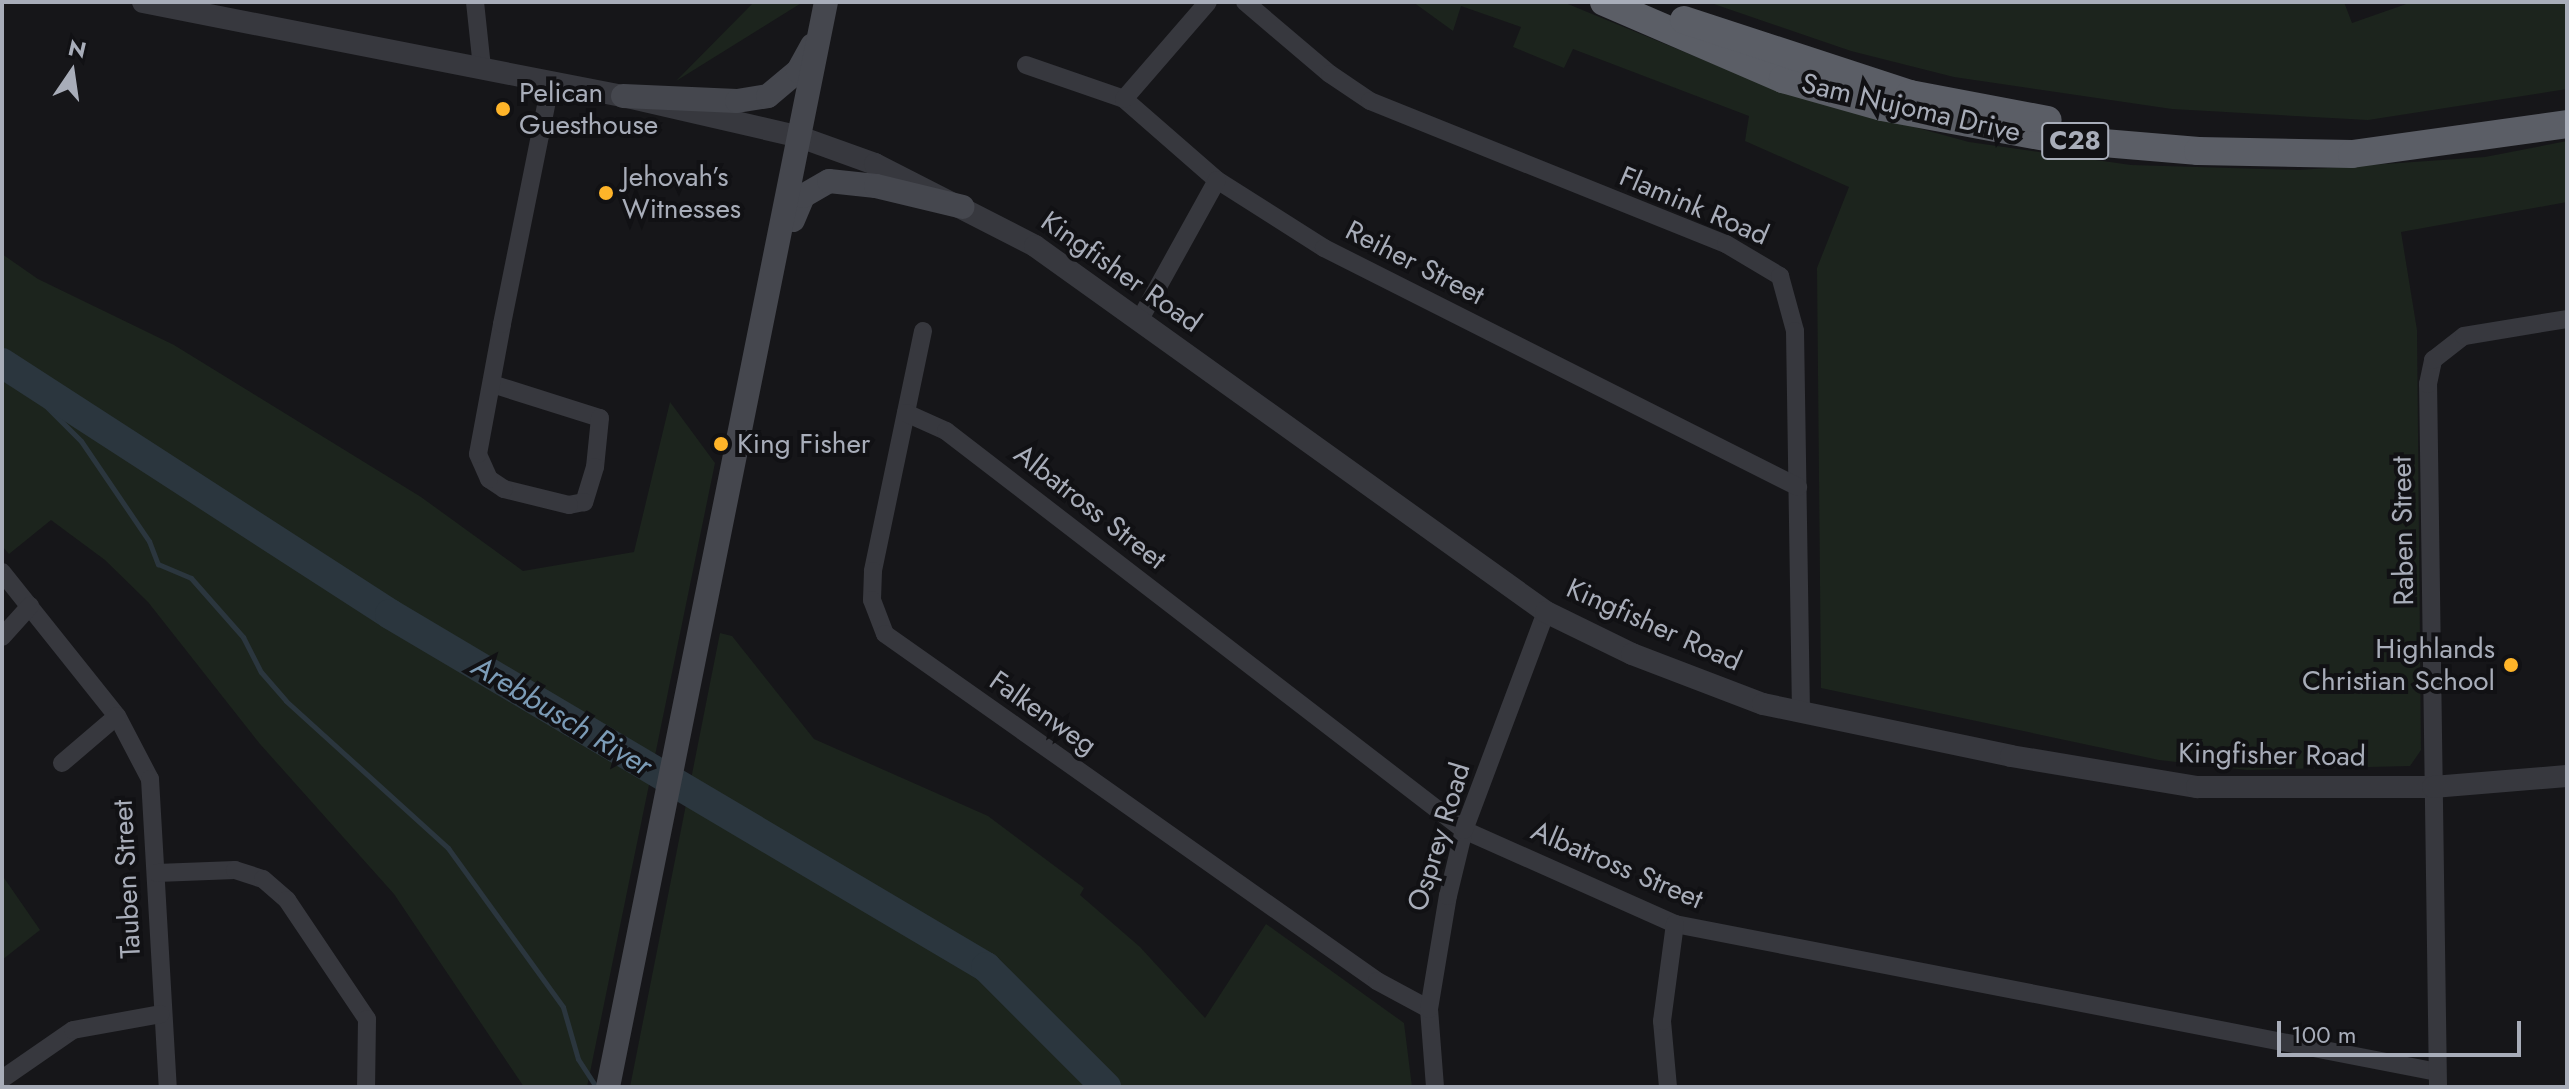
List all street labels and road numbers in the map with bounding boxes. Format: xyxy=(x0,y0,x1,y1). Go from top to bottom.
street label: Sam Nujoma Drive xyxy=(1798,66,2024,150)
road number: C28 xyxy=(2041,119,2109,163)
street label: Flamink Road xyxy=(1614,160,1774,252)
street label: Kingfisher Road xyxy=(1034,204,1208,340)
street label: Reiher Street xyxy=(1340,214,1490,312)
street label: Albatross Street xyxy=(1007,437,1173,577)
street label: Raben Street xyxy=(2385,456,2421,606)
street label: Kingfisher Road xyxy=(1561,571,1747,679)
street label: Falkenweg xyxy=(983,664,1103,762)
street label: Kingfisher Road xyxy=(2178,737,2366,773)
street label: Osprey Road xyxy=(1400,759,1478,915)
street label: Tauben Street xyxy=(106,799,148,959)
street label: Albatross Street xyxy=(1526,814,1708,916)

